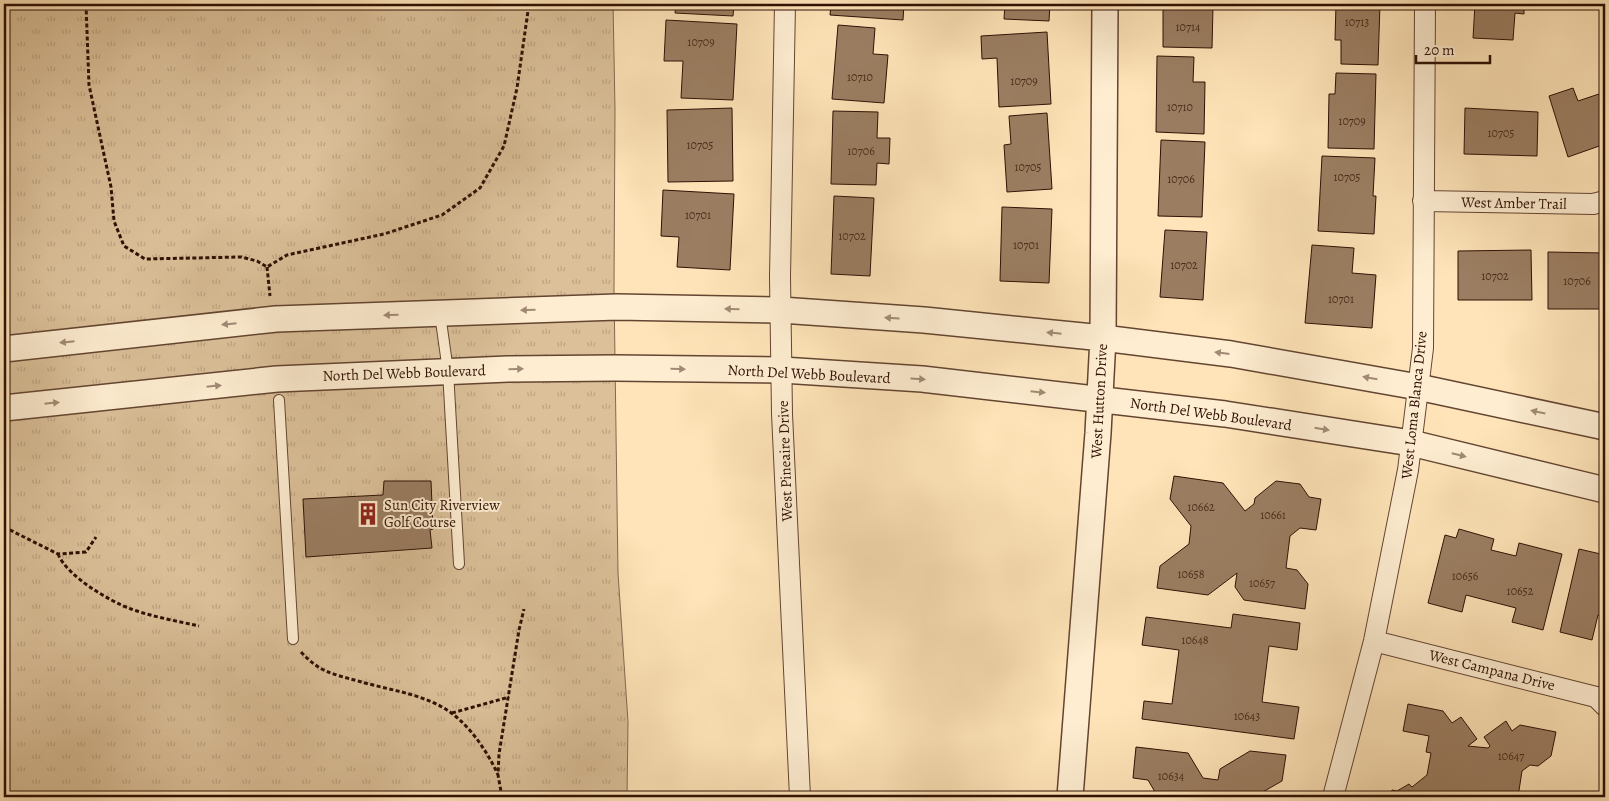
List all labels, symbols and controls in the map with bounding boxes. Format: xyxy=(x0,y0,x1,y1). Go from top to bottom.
house number: 10713 xyxy=(1345,14,1369,30)
house number: 10714 xyxy=(1175,19,1201,35)
scale bar xyxy=(1416,32,1490,64)
house number: 10709 xyxy=(687,34,715,50)
text: 20 m xyxy=(1424,40,1455,60)
house number: 10710 xyxy=(847,69,873,85)
house number: 10709 xyxy=(1010,73,1038,89)
house number: 10710 xyxy=(1167,99,1193,115)
house number: 10709 xyxy=(1338,113,1366,129)
house number: 10705 xyxy=(1487,125,1515,141)
house number: 10705 xyxy=(686,137,714,153)
house number: 10706 xyxy=(847,143,875,159)
house number: 10705 xyxy=(1014,159,1042,175)
house number: 10705 xyxy=(1333,169,1361,185)
house number: 10706 xyxy=(1167,171,1195,187)
street label: West Amber Trail xyxy=(1460,192,1567,214)
house number: 10701 xyxy=(685,207,711,223)
house number: 10702 xyxy=(838,228,866,244)
house number: 10701 xyxy=(1013,237,1039,253)
house number: 10702 xyxy=(1170,257,1198,273)
house number: 10702 xyxy=(1481,268,1509,284)
house number: 10706 xyxy=(1563,273,1591,289)
house number: 10701 xyxy=(1328,291,1354,307)
one-way arrow xyxy=(724,305,740,313)
one-way arrow xyxy=(519,306,535,314)
one-way arrow xyxy=(382,311,398,319)
one-way arrow xyxy=(884,313,900,321)
one-way arrow xyxy=(220,320,236,328)
one-way arrow xyxy=(1046,329,1062,337)
street label: West Loma Blanca Drive xyxy=(1396,330,1432,481)
one-way arrow xyxy=(59,338,75,346)
street label: West Hutton Drive xyxy=(1086,343,1112,460)
one-way arrow xyxy=(1214,349,1230,357)
street label: North Del Webb Boulevard xyxy=(322,360,487,386)
street label: North Del Webb Boulevard xyxy=(727,360,892,388)
one-way arrow xyxy=(508,365,524,373)
one-way arrow xyxy=(671,365,687,373)
one-way arrow xyxy=(1362,374,1378,382)
one-way arrow xyxy=(910,375,926,383)
one-way arrow xyxy=(206,381,222,389)
one-way arrow xyxy=(1030,388,1046,396)
street label: North Del Webb Boulevard xyxy=(1129,393,1294,435)
one-way arrow xyxy=(45,399,61,407)
street label: West Pineaire Drive xyxy=(773,400,797,523)
one-way arrow xyxy=(1530,408,1546,416)
one-way arrow xyxy=(1314,426,1330,434)
one-way arrow xyxy=(1451,451,1466,459)
place label: Sun City Riverview Golf Course xyxy=(384,495,500,532)
house number: 10662 xyxy=(1187,499,1215,515)
building icon: Sun City Riverview Golf Course xyxy=(355,501,381,527)
house number: 10661 xyxy=(1260,507,1286,523)
house number: 10658 xyxy=(1177,566,1205,582)
house number: 10656 xyxy=(1452,568,1479,584)
house number: 10657 xyxy=(1249,575,1276,591)
house number: 10652 xyxy=(1507,583,1534,599)
house number: 10648 xyxy=(1181,632,1209,648)
street label: West Campana Drive xyxy=(1426,644,1557,695)
house number: 10643 xyxy=(1234,708,1260,724)
house number: 10647 xyxy=(1498,748,1525,764)
house number: 10634 xyxy=(1158,768,1185,784)

